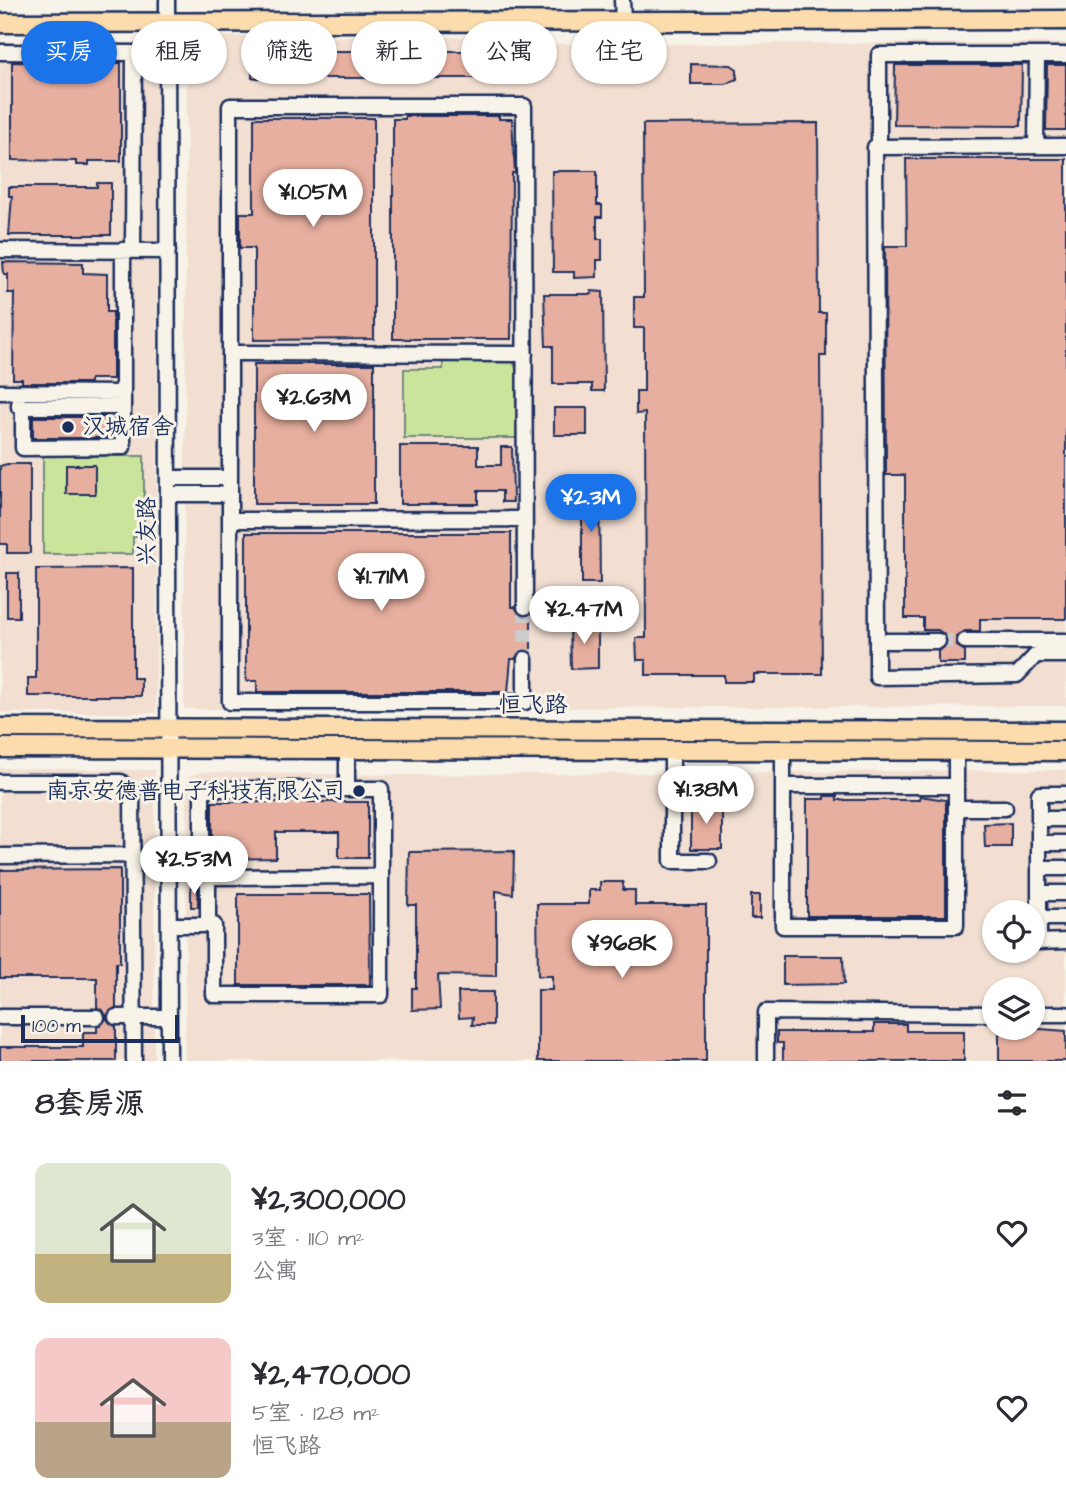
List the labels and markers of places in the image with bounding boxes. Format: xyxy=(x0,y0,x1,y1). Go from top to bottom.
pin: ¥1.05M xyxy=(256,170,370,229)
pin: ¥2.63M xyxy=(257,374,371,434)
place label: 汉城宿舍 xyxy=(82,411,174,443)
marker: 汉城宿舍 xyxy=(60,419,76,435)
pin: ¥2.3M xyxy=(542,475,640,534)
pin: ¥1.71M xyxy=(324,554,438,613)
pin: ¥2.47M xyxy=(527,586,641,646)
pin: ¥1.38M xyxy=(649,766,763,826)
place label: 南京安德普电子科技有限公司 xyxy=(46,775,345,807)
marker: 南京安德普电子科技有限公司 xyxy=(351,783,367,799)
pin: ¥2.53M xyxy=(137,836,251,896)
pin: ¥968K xyxy=(573,920,671,980)

